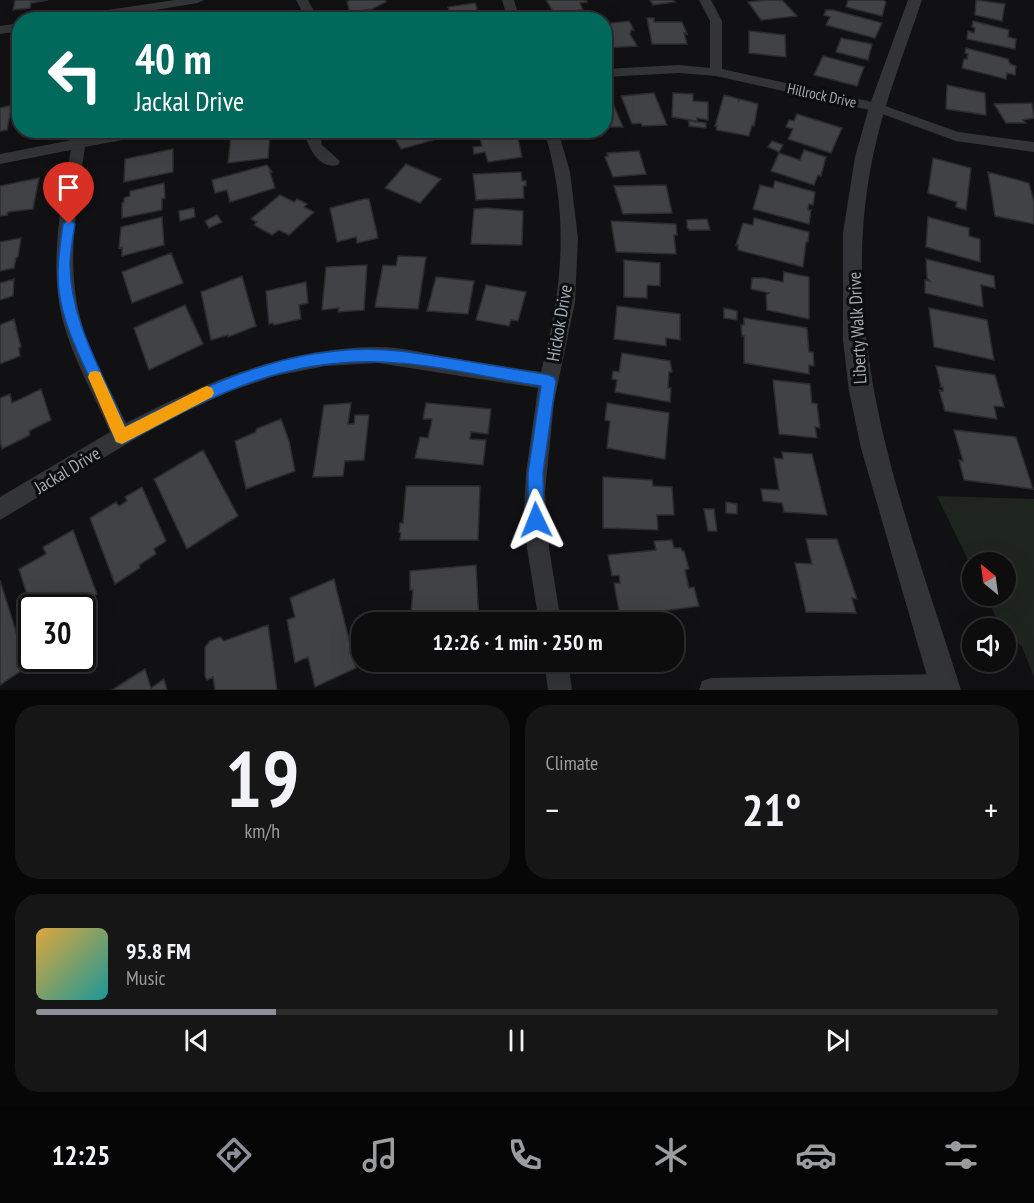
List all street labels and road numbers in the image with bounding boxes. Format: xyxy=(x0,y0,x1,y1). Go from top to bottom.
street label: Hillrock Drive xyxy=(786,78,858,112)
street label: Liberty Walk Drive xyxy=(843,271,871,385)
street label: Hickok Drive xyxy=(541,283,577,363)
street label: Jackal Drive xyxy=(29,441,104,499)

